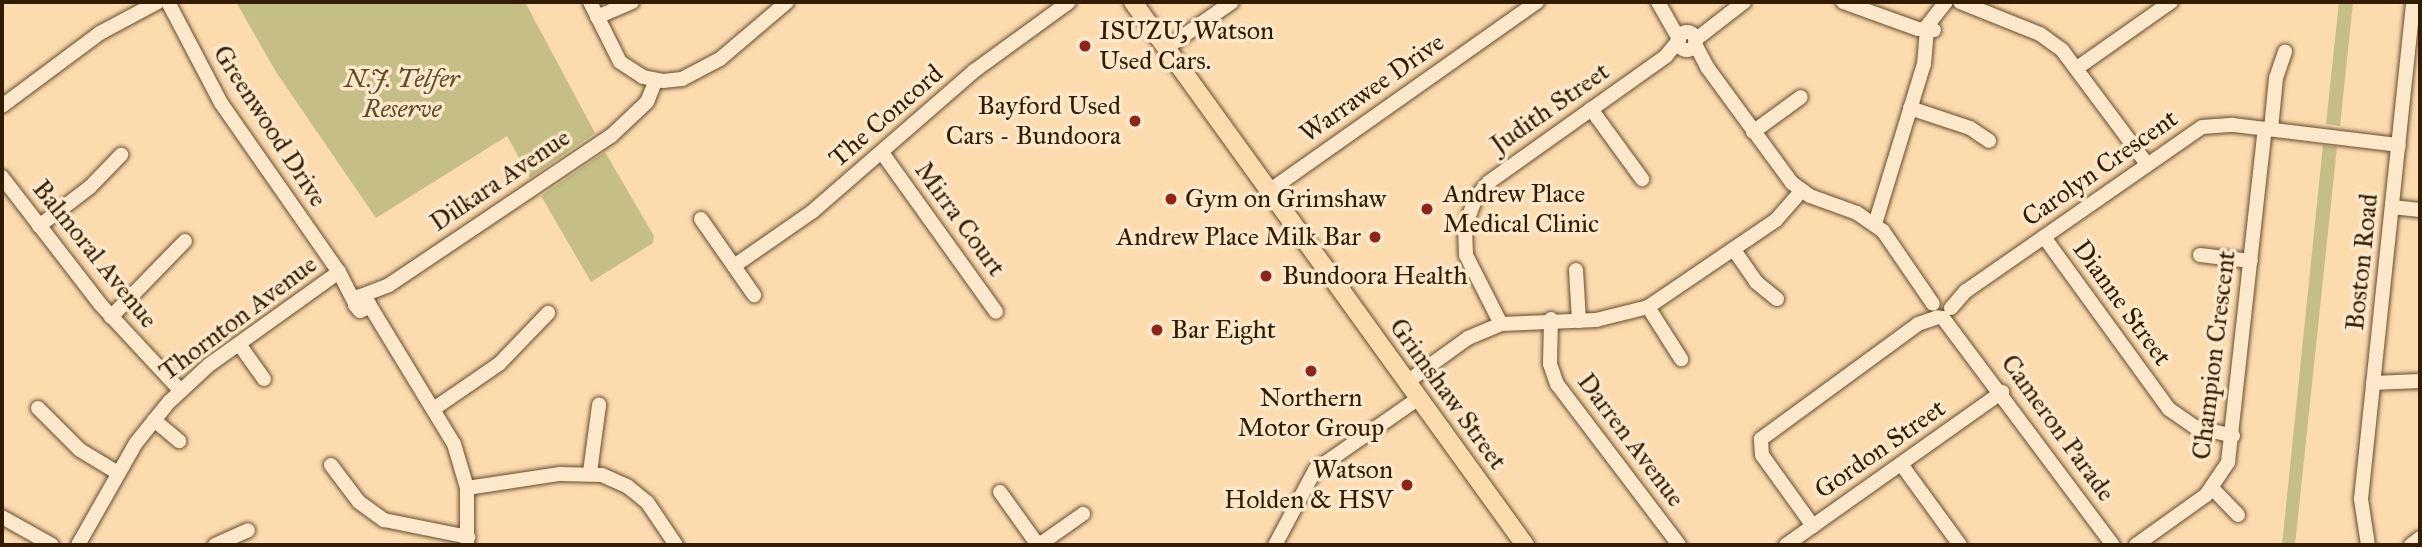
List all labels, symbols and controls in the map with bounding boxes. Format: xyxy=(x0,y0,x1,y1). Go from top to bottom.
place label: ISUZU, Watson Used Cars. xyxy=(1099,15,1274,76)
street label: Warrawee Drive xyxy=(1294,27,1450,149)
marker: ISUZU, Watson Used Cars. xyxy=(1077,38,1093,54)
street label: Greenwood Drive xyxy=(206,39,334,213)
street label: Judith Street xyxy=(1485,56,1615,160)
street label: The Concord xyxy=(823,58,949,174)
park label: N.J. Telfer Reserve xyxy=(344,63,460,124)
place label: Bayford Used Cars - Bundoora xyxy=(946,90,1121,152)
street label: Carolyn Crescent xyxy=(2016,103,2184,233)
marker: Bayford Used Cars - Bundoora xyxy=(1127,113,1143,129)
street label: Dilkara Avenue xyxy=(424,122,576,238)
street label: Mirra Court xyxy=(908,156,1012,282)
street label: Balmoral Avenue xyxy=(26,174,164,334)
place label: Andrew Place Medical Clinic xyxy=(1443,178,1599,240)
place label: Gym on Grimshaw xyxy=(1185,183,1386,215)
marker: Gym on Grimshaw xyxy=(1163,191,1179,207)
street label: Boston Road xyxy=(2339,192,2385,332)
marker: Andrew Place Medical Clinic xyxy=(1417,199,1437,219)
place label: Andrew Place Milk Bar xyxy=(1116,221,1361,253)
marker: Andrew Place Milk Bar xyxy=(1367,229,1383,245)
street label: Dianne Street xyxy=(2066,234,2178,372)
street label: Thornton Avenue xyxy=(153,249,323,387)
street label: Champion Crescent xyxy=(2186,249,2242,461)
place label: Bundoora Health xyxy=(1282,260,1468,292)
marker: Bundoora Health xyxy=(1256,266,1276,286)
street label: Grimshaw Street xyxy=(1383,312,1513,476)
place label: Bar Eight xyxy=(1171,314,1276,346)
marker: Bar Eight xyxy=(1149,322,1165,338)
street label: Cameron Parade xyxy=(1994,348,2122,508)
marker: Northern Motor Group xyxy=(1303,363,1319,379)
street label: Darren Avenue xyxy=(1571,367,1691,513)
place label: Northern Motor Group xyxy=(1238,382,1384,444)
street label: Gordon Street xyxy=(1809,392,1951,506)
place label: Watson Holden & HSV xyxy=(1224,454,1393,516)
marker: Watson Holden & HSV xyxy=(1399,477,1415,493)

